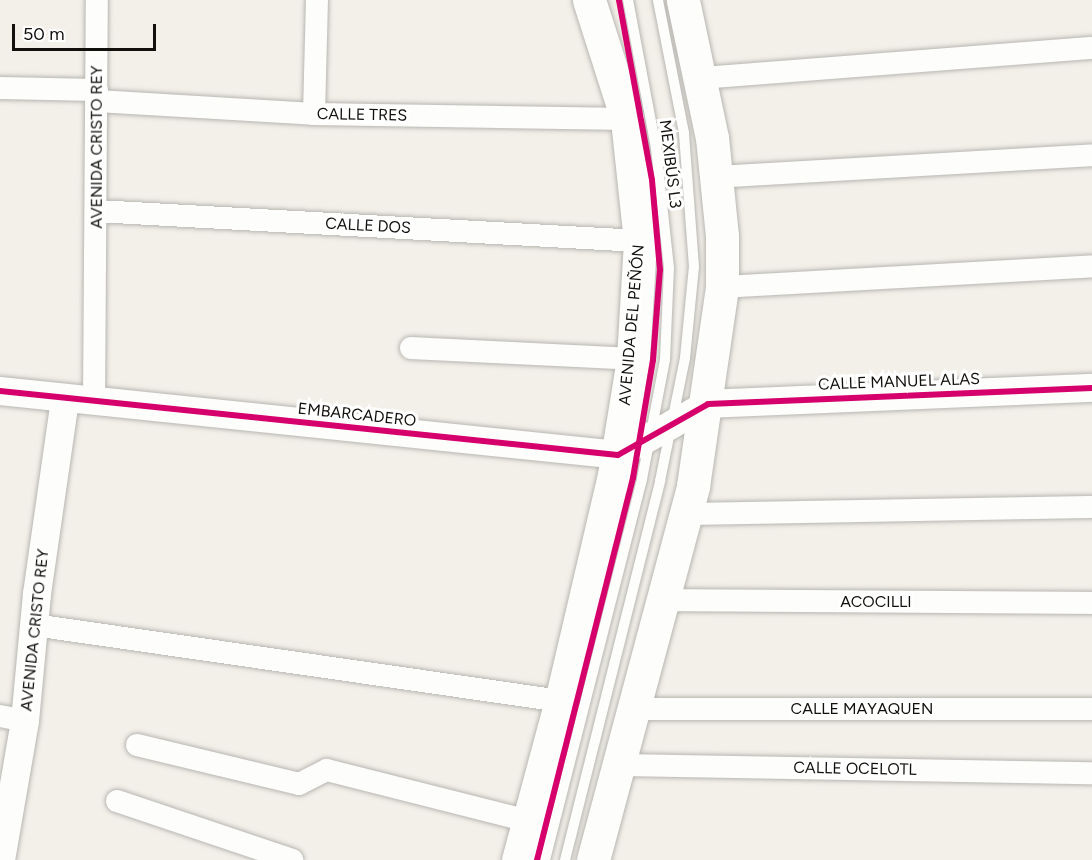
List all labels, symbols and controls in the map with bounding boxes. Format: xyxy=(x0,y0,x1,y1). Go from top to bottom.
scale bar xyxy=(15,12,159,50)
text: 50 m xyxy=(23,23,65,45)
street label: AVENIDA CRISTO REY xyxy=(87,65,107,229)
street label: CALLE TRES xyxy=(317,105,407,125)
street label: MEXIBÚS L3 xyxy=(655,119,685,209)
street label: CALLE DOS xyxy=(325,214,411,238)
street label: AVENIDA DEL PEÑÓN xyxy=(615,244,649,406)
street label: CALLE MANUEL ALAS xyxy=(818,370,980,394)
street label: EMBARCADERO xyxy=(297,399,417,431)
street label: AVENIDA CRISTO REY xyxy=(17,548,53,712)
street label: ACOCILLI xyxy=(840,592,912,612)
street label: CALLE MAYAQUEN xyxy=(791,699,933,719)
street label: CALLE OCELOTL xyxy=(793,758,917,780)

